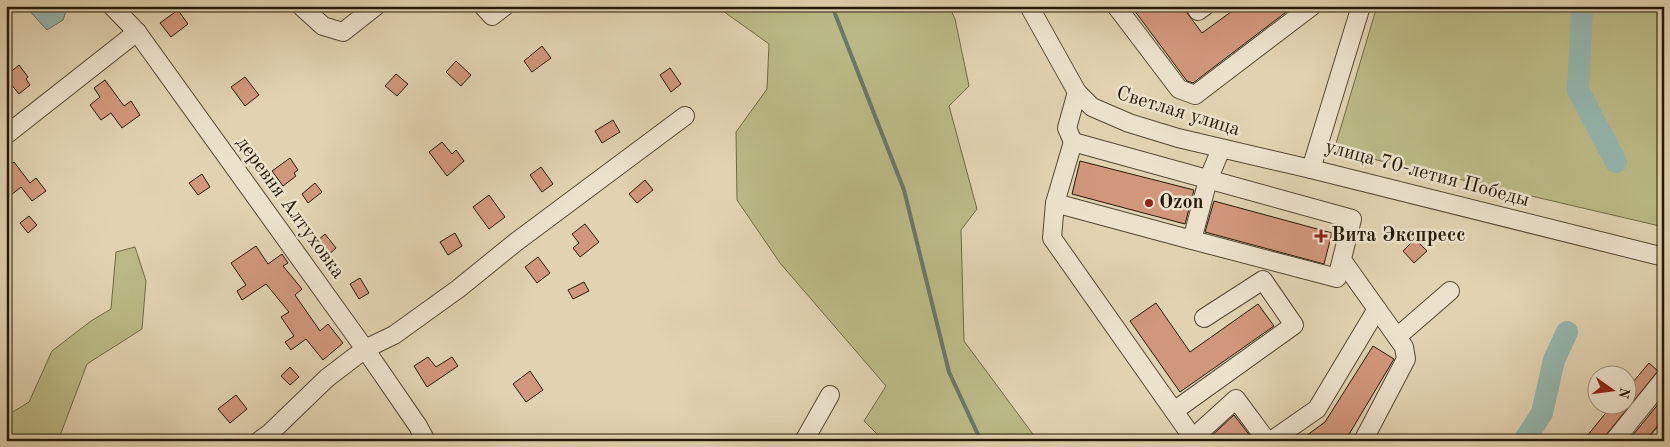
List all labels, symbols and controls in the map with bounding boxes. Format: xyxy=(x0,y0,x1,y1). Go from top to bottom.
street label: Светлая улица xyxy=(1114,84,1242,140)
street label: деревня Алтуховка xyxy=(232,133,348,283)
street label: улица 70-летия Победы xyxy=(1323,137,1531,211)
place label: Ozon xyxy=(1159,193,1204,213)
marker: Ozon xyxy=(1143,197,1155,209)
place label: Вита Экспресс xyxy=(1331,226,1466,246)
marker: Вита Экспресс xyxy=(1315,230,1327,242)
north arrow xyxy=(1588,364,1638,414)
text: N xyxy=(1615,386,1632,400)

